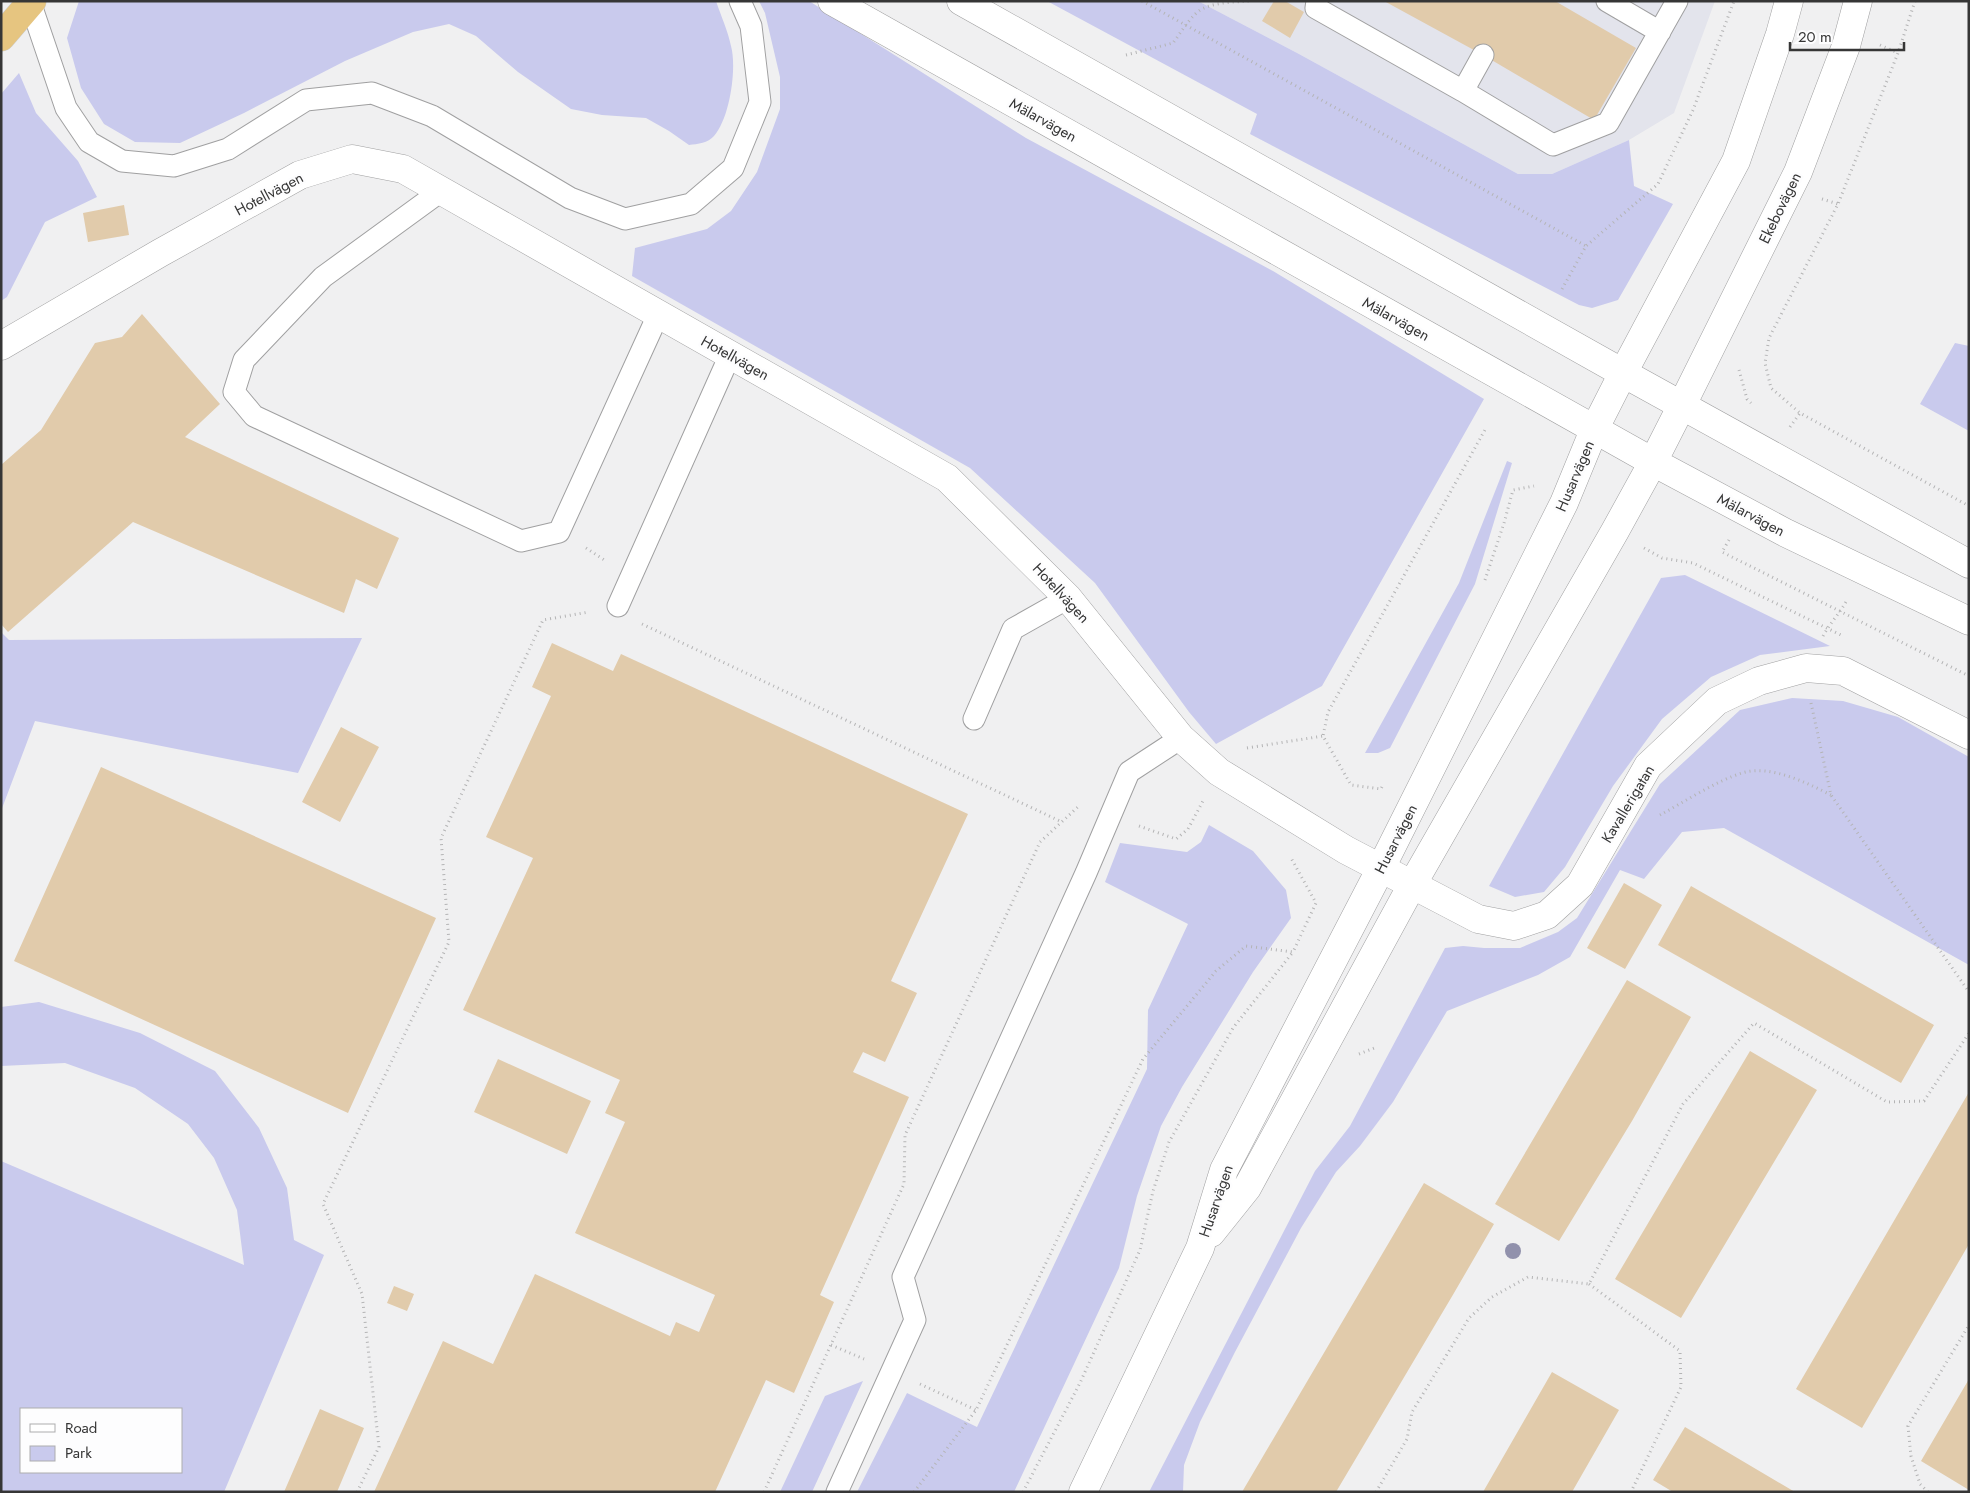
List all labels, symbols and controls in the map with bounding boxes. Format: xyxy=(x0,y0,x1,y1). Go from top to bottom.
scale bar xyxy=(1790,20,1904,52)
text: 20 m xyxy=(1798,26,1832,48)
street label: Mälarvägen xyxy=(1005,93,1081,147)
street label: Hotellvägen xyxy=(231,167,307,221)
street label: Ekebovägen xyxy=(1753,169,1807,247)
street label: Mälarvägen xyxy=(1358,292,1434,346)
street label: Hotellvägen xyxy=(697,330,773,386)
street label: Husarvägen xyxy=(1550,437,1600,515)
street label: Mälarvägen xyxy=(1713,488,1789,542)
street label: Hotellvägen xyxy=(1027,558,1095,628)
street label: Kavallerigatan xyxy=(1596,761,1660,847)
street label: Husarvägen xyxy=(1369,800,1423,878)
street label: Husarvägen xyxy=(1193,1162,1239,1240)
legend xyxy=(20,1408,182,1473)
text: Road xyxy=(65,1417,97,1439)
text: Park xyxy=(65,1442,92,1464)

